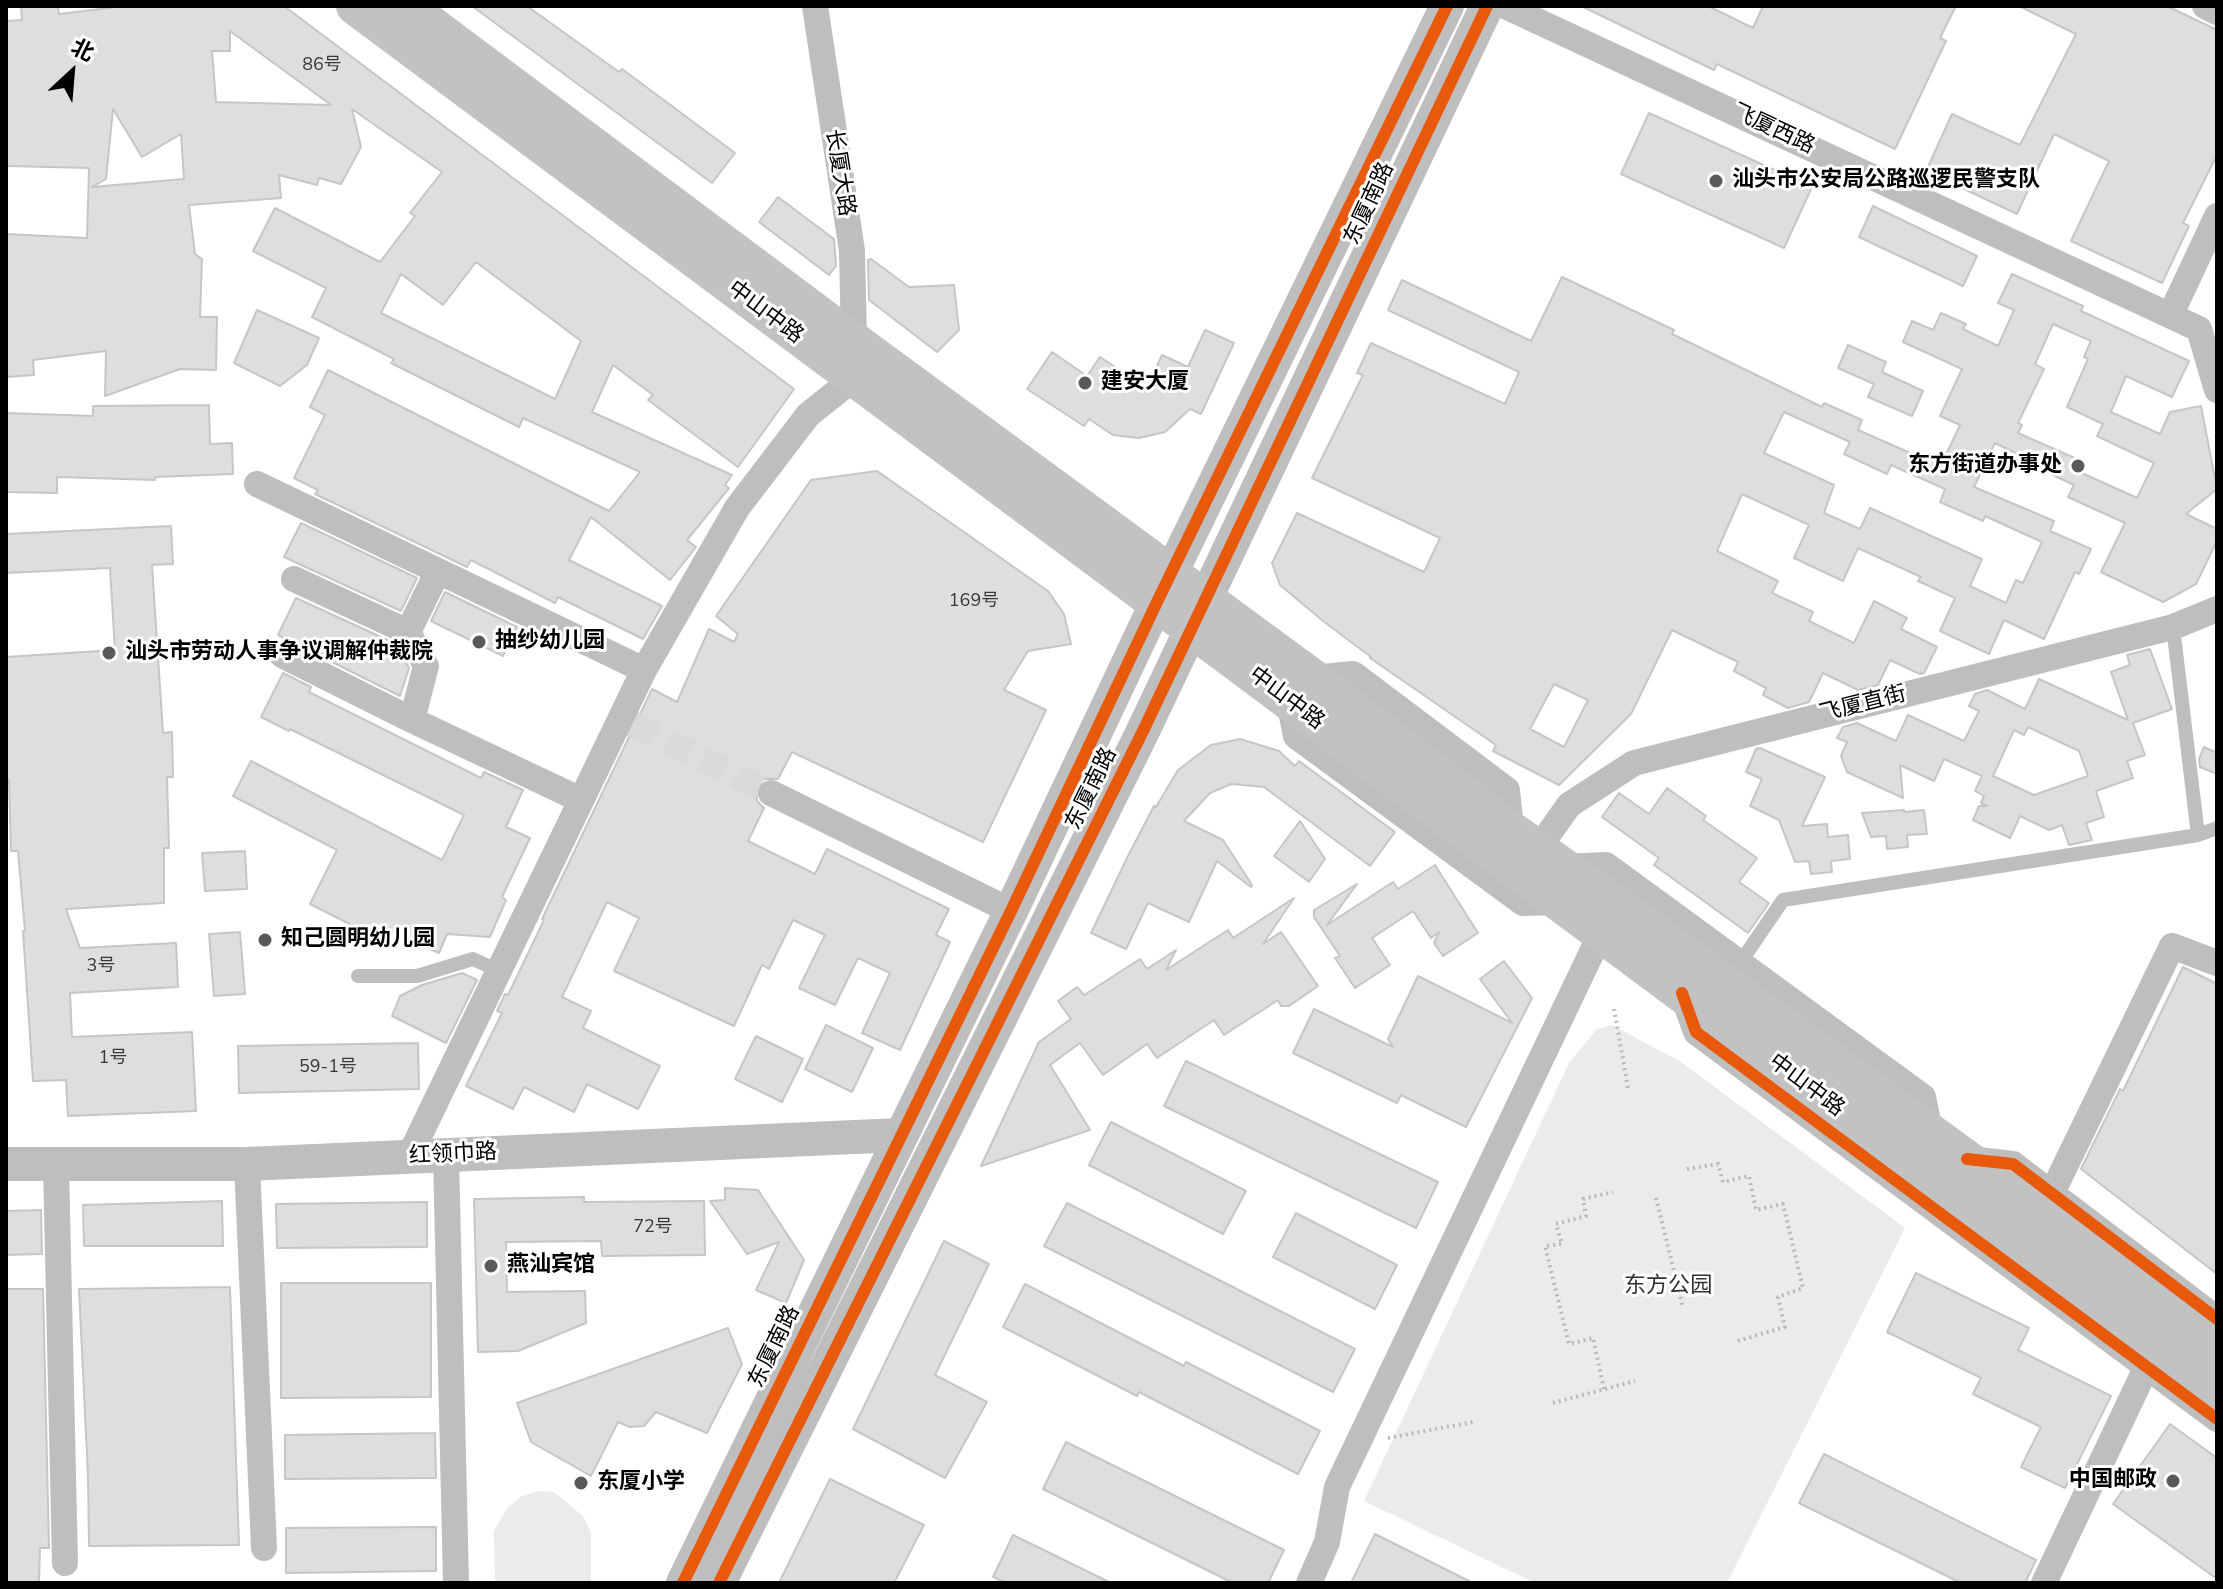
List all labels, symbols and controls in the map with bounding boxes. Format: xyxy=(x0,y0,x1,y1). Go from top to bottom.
north arrow xyxy=(32,32,112,112)
text: 北 xyxy=(66,32,99,69)
house number: 86号 xyxy=(302,55,342,77)
street label: 飞厦西路 xyxy=(1728,99,1818,161)
street label: 长厦大路 xyxy=(819,127,859,219)
street label: 东厦南路 xyxy=(1339,159,1401,249)
place label: 汕头市公安局公路巡逻民警支队 xyxy=(1732,168,2040,194)
marker: 汕头市公安局公路巡逻民警支队 xyxy=(1707,172,1725,190)
street label: 中山中路 xyxy=(722,276,808,350)
place label: 建安大厦 xyxy=(1101,370,1189,396)
marker: 建安大厦 xyxy=(1076,374,1094,392)
place label: 东方街道办事处 xyxy=(1908,453,2062,479)
marker: 东方街道办事处 xyxy=(2069,457,2087,475)
house number: 169号 xyxy=(949,591,999,613)
place label: 抽纱幼儿园 xyxy=(495,629,605,655)
marker: 抽纱幼儿园 xyxy=(470,633,488,651)
place label: 汕头市劳动人事争议调解仲裁院 xyxy=(125,640,433,666)
marker: 汕头市劳动人事争议调解仲裁院 xyxy=(100,644,118,662)
street label: 中山中路 xyxy=(1243,662,1329,736)
street label: 飞厦直街 xyxy=(1817,682,1909,728)
street label: 东厦南路 xyxy=(1061,744,1123,834)
place label: 知己圆明幼儿园 xyxy=(281,927,435,953)
marker: 知己圆明幼儿园 xyxy=(256,931,274,949)
house number: 3号 xyxy=(87,956,115,978)
house number: 1号 xyxy=(99,1048,127,1070)
street label: 中山中路 xyxy=(1763,1049,1849,1123)
house number: 59-1号 xyxy=(299,1057,357,1079)
street label: 红领巾路 xyxy=(408,1140,498,1170)
house number: 72号 xyxy=(633,1217,673,1239)
place label: 燕汕宾馆 xyxy=(507,1253,595,1279)
marker: 燕汕宾馆 xyxy=(482,1257,500,1275)
park label: 东方公园 xyxy=(1624,1274,1712,1300)
street label: 东厦南路 xyxy=(744,1302,806,1392)
place label: 中国邮政 xyxy=(2069,1468,2157,1494)
place label: 东厦小学 xyxy=(597,1470,685,1496)
marker: 中国邮政 xyxy=(2164,1472,2182,1490)
marker: 东厦小学 xyxy=(572,1474,590,1492)

